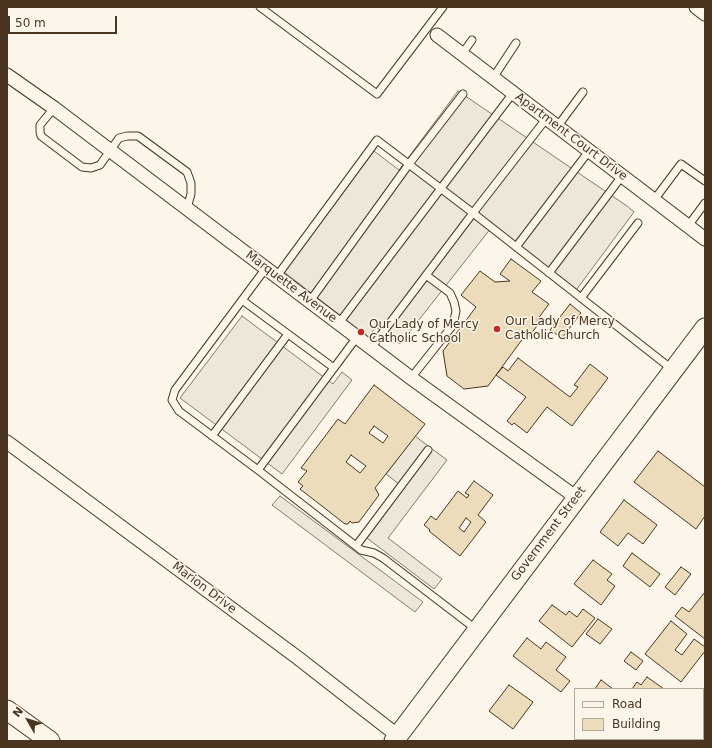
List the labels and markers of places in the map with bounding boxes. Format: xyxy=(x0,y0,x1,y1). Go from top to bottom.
place label: Our Lady of Mercy Catholic Church xyxy=(505,315,615,343)
place label: Our Lady of Mercy Catholic School xyxy=(369,318,479,346)
marker: Our Lady of Mercy Catholic Church xyxy=(492,324,502,334)
marker: Our Lady of Mercy Catholic School xyxy=(356,327,366,337)

